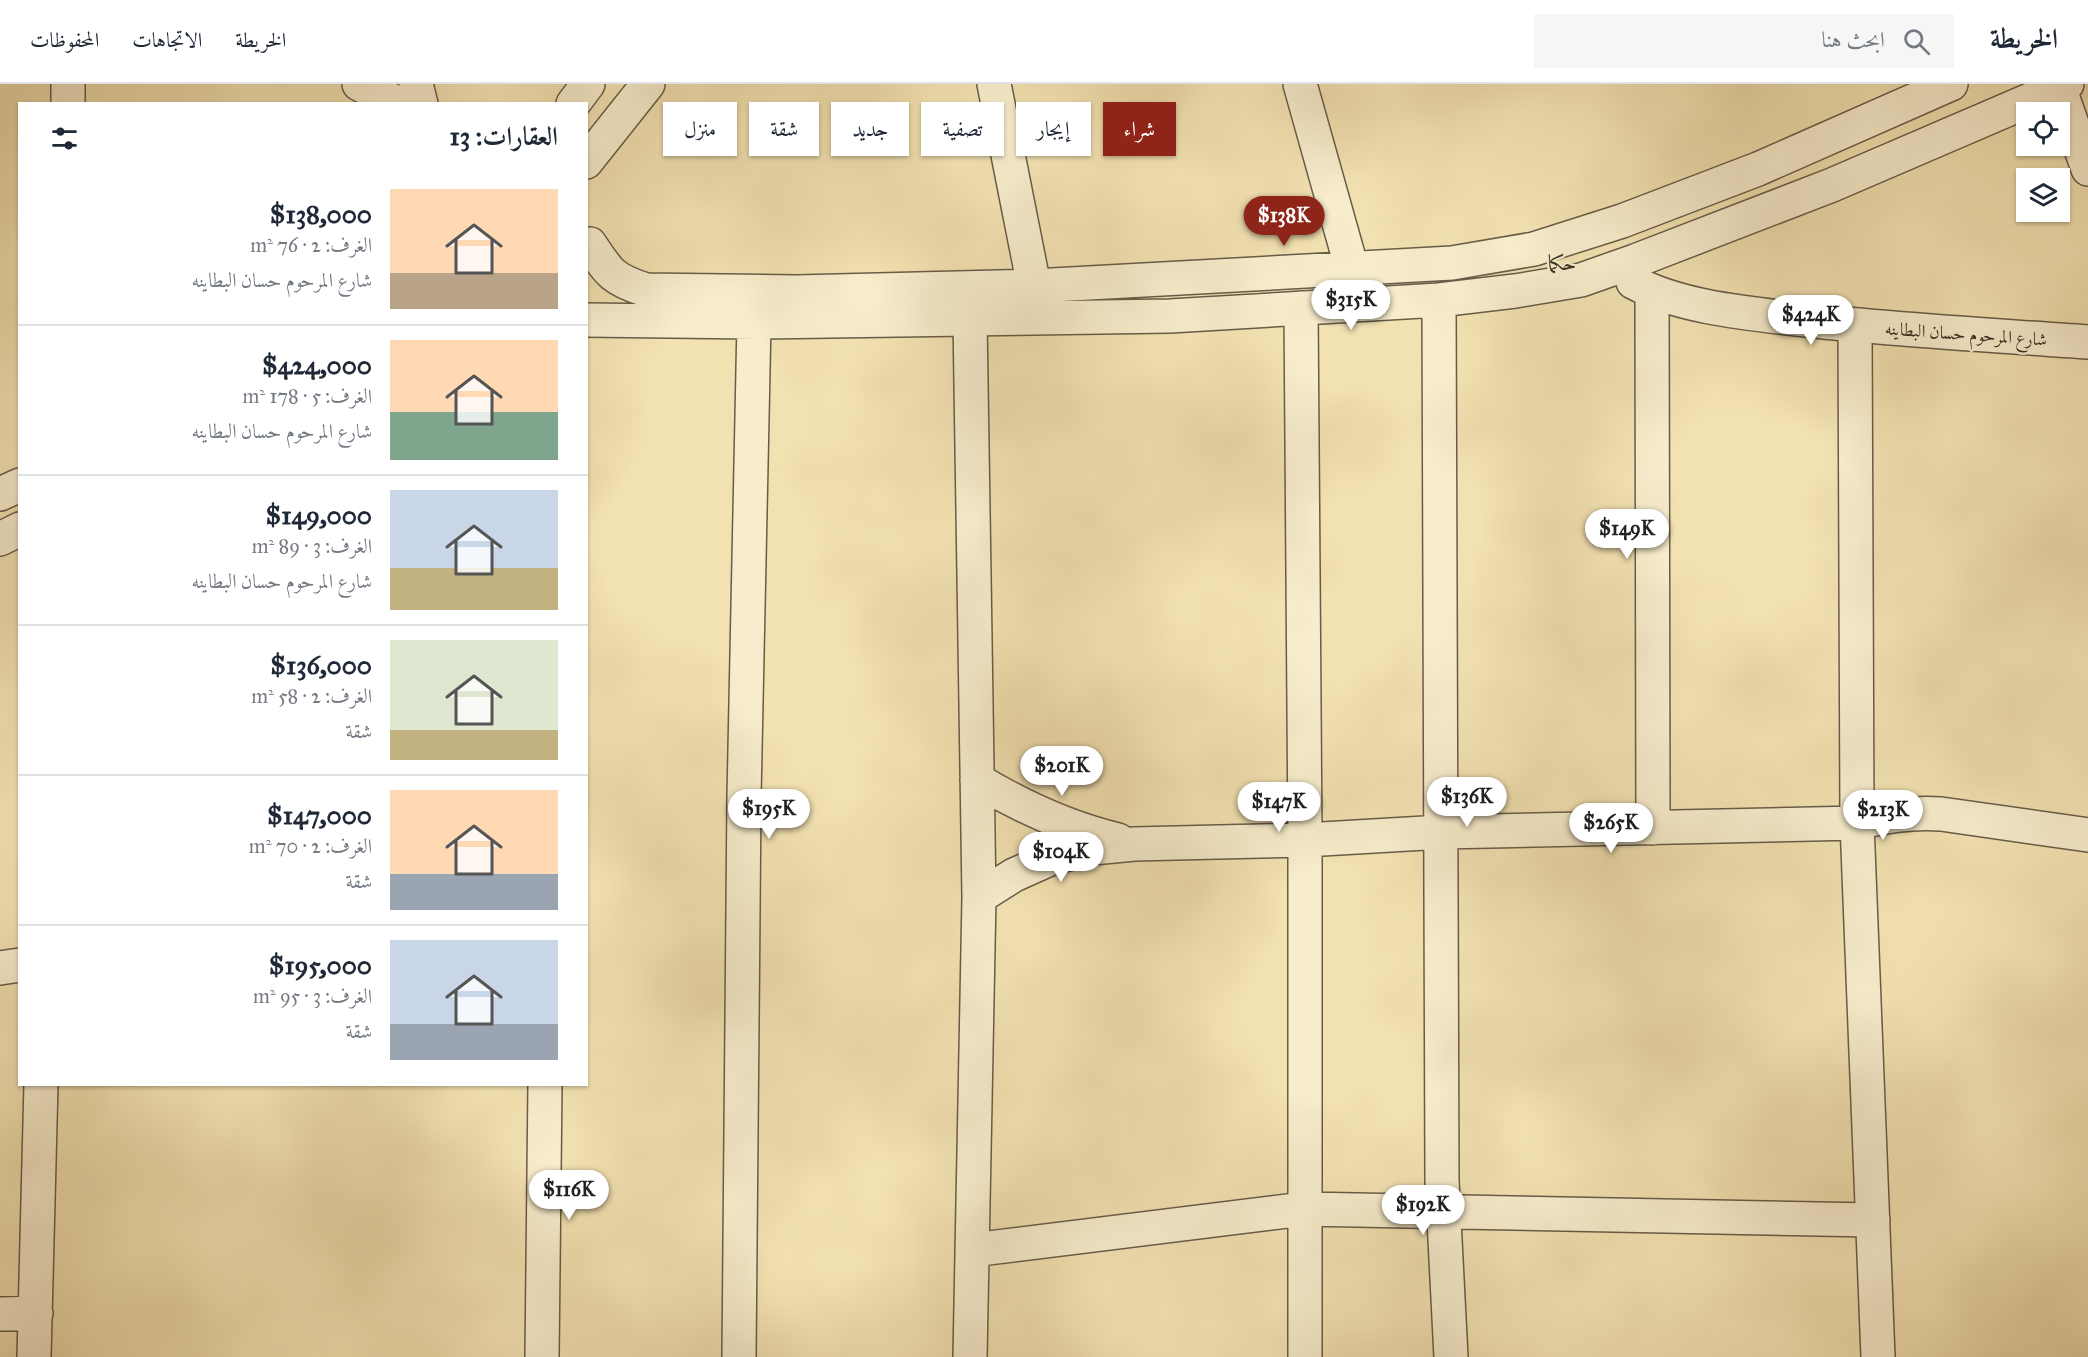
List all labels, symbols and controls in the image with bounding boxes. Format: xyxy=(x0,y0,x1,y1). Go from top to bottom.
search box xyxy=(1534,14,1954,68)
text: الخريطة xyxy=(1990,21,2058,56)
icon: search xyxy=(1900,25,1933,58)
text: ابحث هنا xyxy=(1821,26,1885,53)
text: المحفوظات xyxy=(30,27,99,53)
text: الاتجاهات xyxy=(132,27,202,53)
text: الخريطة xyxy=(235,27,286,53)
chip: منزل xyxy=(663,102,737,156)
chip: شقة xyxy=(749,102,819,156)
chip: جديد xyxy=(831,102,909,156)
chip: تصفية xyxy=(921,102,1004,156)
chip: إيجار xyxy=(1016,102,1091,156)
chip: شراء xyxy=(1103,102,1176,156)
map controls xyxy=(2016,102,2070,222)
button: locate xyxy=(2016,102,2070,156)
text: العقارات: 13 xyxy=(450,120,558,152)
icon: filters xyxy=(48,122,81,155)
button: layers xyxy=(2016,168,2070,222)
pin: $138K xyxy=(1242,196,1326,247)
text: $138,000 xyxy=(270,198,372,230)
text: $138K xyxy=(1258,203,1310,227)
icon: home xyxy=(438,213,510,285)
text: الغرف: 2 · 76 m² xyxy=(250,233,372,257)
district label: حكما xyxy=(1548,250,1576,276)
text: شارع المرحوم حسان البطاينه xyxy=(191,268,372,292)
pin: $315K xyxy=(1309,280,1393,331)
text: $315K xyxy=(1325,287,1377,311)
pin: $424K xyxy=(1769,295,1853,346)
text: $424K xyxy=(1782,302,1840,326)
street label: شارع المرحوم حسان البطاينه xyxy=(1884,317,2048,356)
text: $424,000 xyxy=(262,349,372,381)
icon: home xyxy=(438,364,510,436)
text: الغرف: 5 · 178 m² xyxy=(243,384,372,408)
text: شارع المرحوم حسان البطاينه xyxy=(191,419,372,443)
text: $149,000 xyxy=(266,499,372,531)
pin: $149K xyxy=(1585,509,1669,560)
icon: home xyxy=(438,514,510,586)
text: $149K xyxy=(1599,516,1655,540)
text: الغرف: 3 · 89 m² xyxy=(252,534,372,558)
text: شارع المرحوم حسان البطاينه xyxy=(191,569,372,593)
text: $136,000 xyxy=(270,649,372,681)
icon: home xyxy=(438,664,510,736)
text: الغرف: 2 · 58 m² xyxy=(251,684,372,708)
text: شقة xyxy=(346,719,372,743)
pin: $201K xyxy=(1020,746,1104,797)
text: $201K xyxy=(1034,753,1090,777)
pin: $136K xyxy=(1425,777,1509,828)
pin: $147K xyxy=(1237,782,1321,833)
text: $136K xyxy=(1441,784,1493,808)
pin: $195K xyxy=(727,789,811,840)
text: $147K xyxy=(1251,789,1307,813)
pin: $213K xyxy=(1841,790,1925,841)
text: $195K xyxy=(742,796,796,820)
text: $213K xyxy=(1857,797,1909,821)
text: $147,000 xyxy=(267,799,372,831)
pin: $265K xyxy=(1569,803,1653,854)
text: $265K xyxy=(1583,810,1639,834)
icon: home xyxy=(438,814,510,886)
pin: $104K xyxy=(1019,832,1103,883)
text: الغرف: 2 · 70 m² xyxy=(249,834,372,858)
text: $104K xyxy=(1033,839,1089,863)
text: شقة xyxy=(346,869,372,893)
text: $195,000 xyxy=(269,949,372,981)
icon: home xyxy=(438,964,510,1036)
text: الغرف: 3 · 95 m² xyxy=(253,984,372,1008)
text: شقة xyxy=(346,1019,372,1043)
pin: $116K xyxy=(527,1170,611,1221)
text: $116K xyxy=(543,1177,595,1201)
pin: $192K xyxy=(1381,1185,1465,1236)
text: $192K xyxy=(1396,1192,1450,1216)

